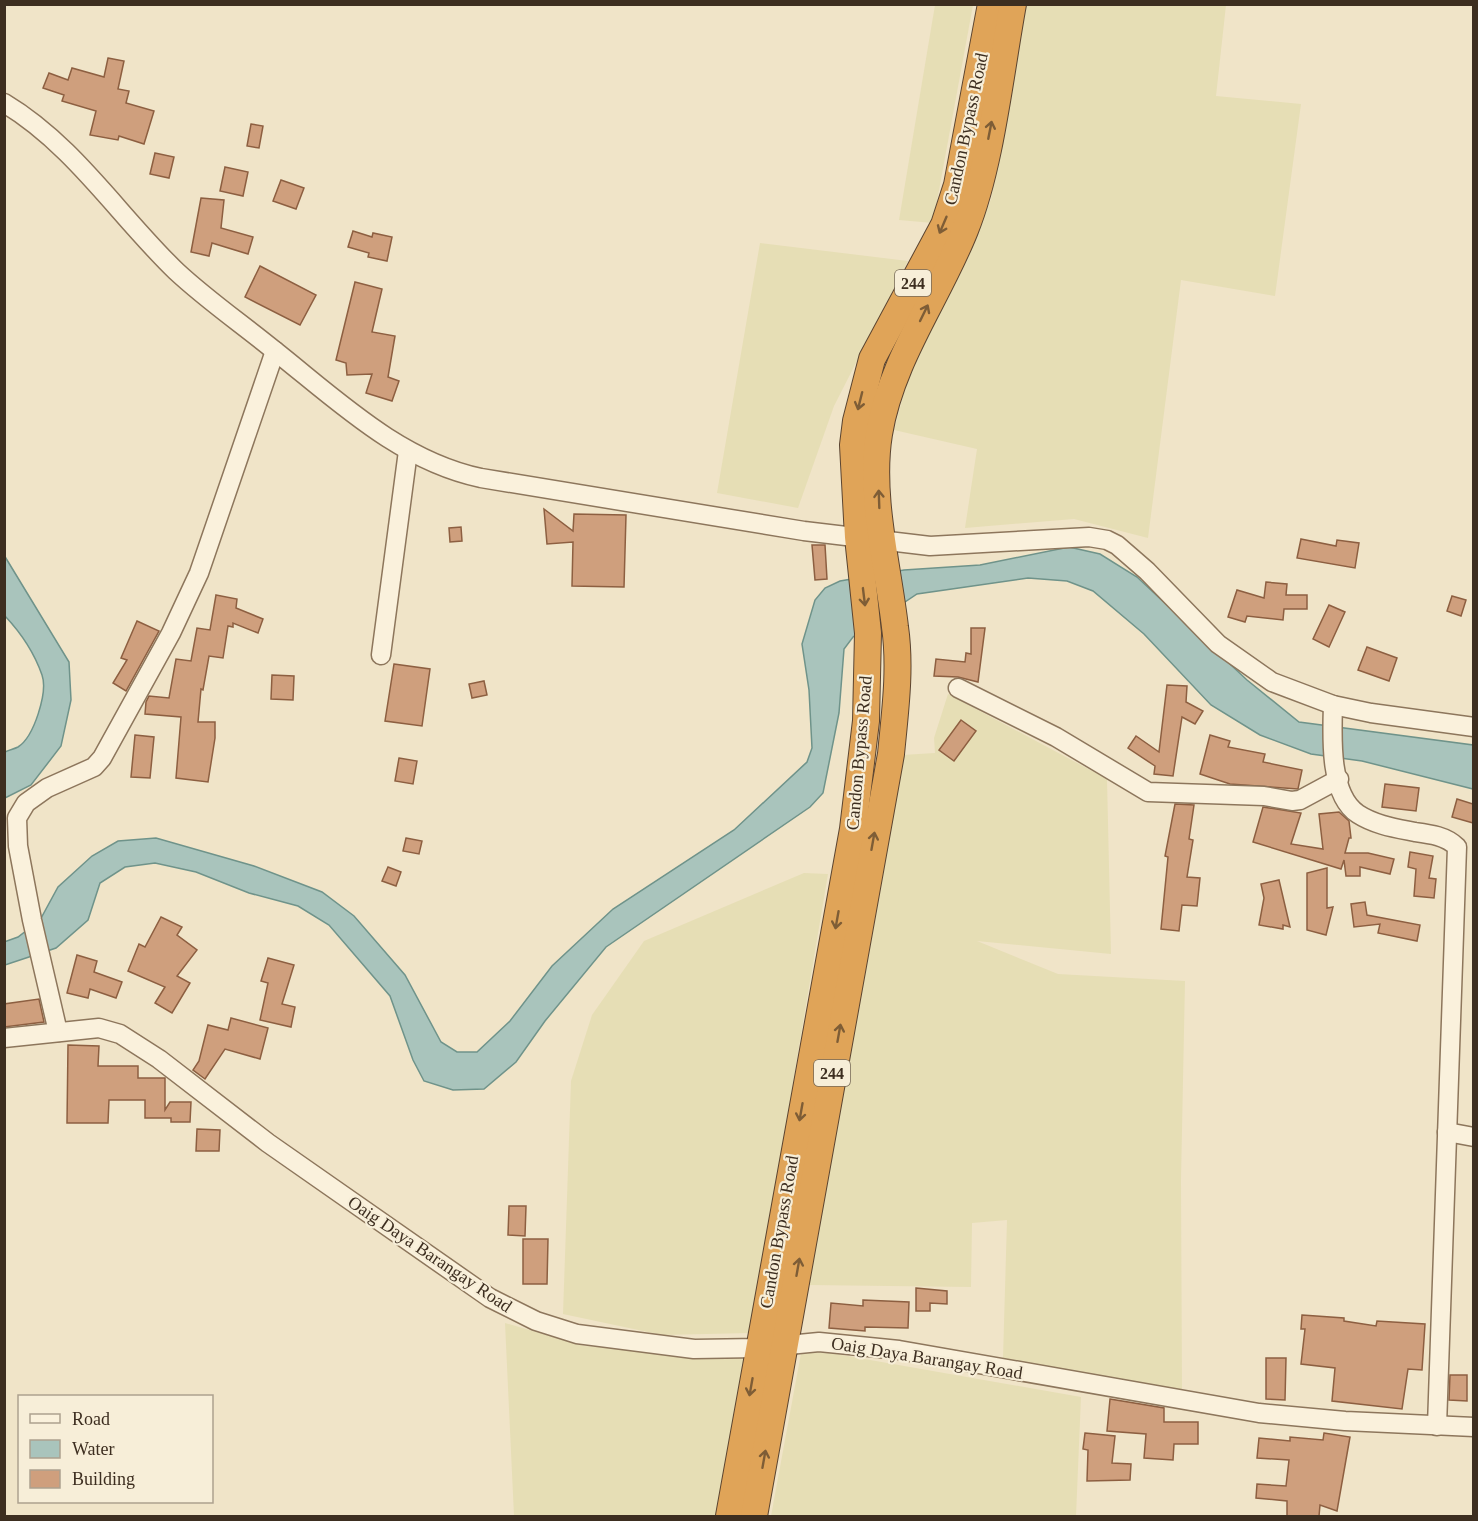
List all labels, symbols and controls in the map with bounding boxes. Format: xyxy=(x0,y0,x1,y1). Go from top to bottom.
street label: Candon Bypass Road xyxy=(940,51,992,207)
one-way arrow xyxy=(985,121,996,141)
one-way arrow xyxy=(936,216,948,234)
road number: 244 xyxy=(895,270,931,296)
one-way arrow xyxy=(919,304,931,322)
one-way arrow xyxy=(854,391,866,410)
one-way arrow xyxy=(873,489,885,509)
one-way arrow xyxy=(858,587,869,606)
street label: Candon Bypass Road xyxy=(842,675,876,831)
one-way arrow xyxy=(868,832,879,852)
one-way arrow xyxy=(831,910,842,930)
one-way arrow xyxy=(834,1024,845,1044)
road number: 244 xyxy=(814,1060,850,1086)
one-way arrow xyxy=(796,1102,807,1122)
street label: Candon Bypass Road xyxy=(756,1154,802,1310)
street label: Oaig Daya Barangay Road xyxy=(344,1192,516,1316)
one-way arrow xyxy=(793,1258,804,1277)
street label: Oaig Daya Barangay Road xyxy=(830,1333,1024,1383)
one-way arrow xyxy=(746,1376,757,1396)
legend xyxy=(18,1395,213,1503)
text: Road xyxy=(72,1409,110,1429)
text: Water xyxy=(72,1439,115,1459)
one-way arrow xyxy=(759,1450,770,1469)
text: Building xyxy=(72,1469,135,1489)

